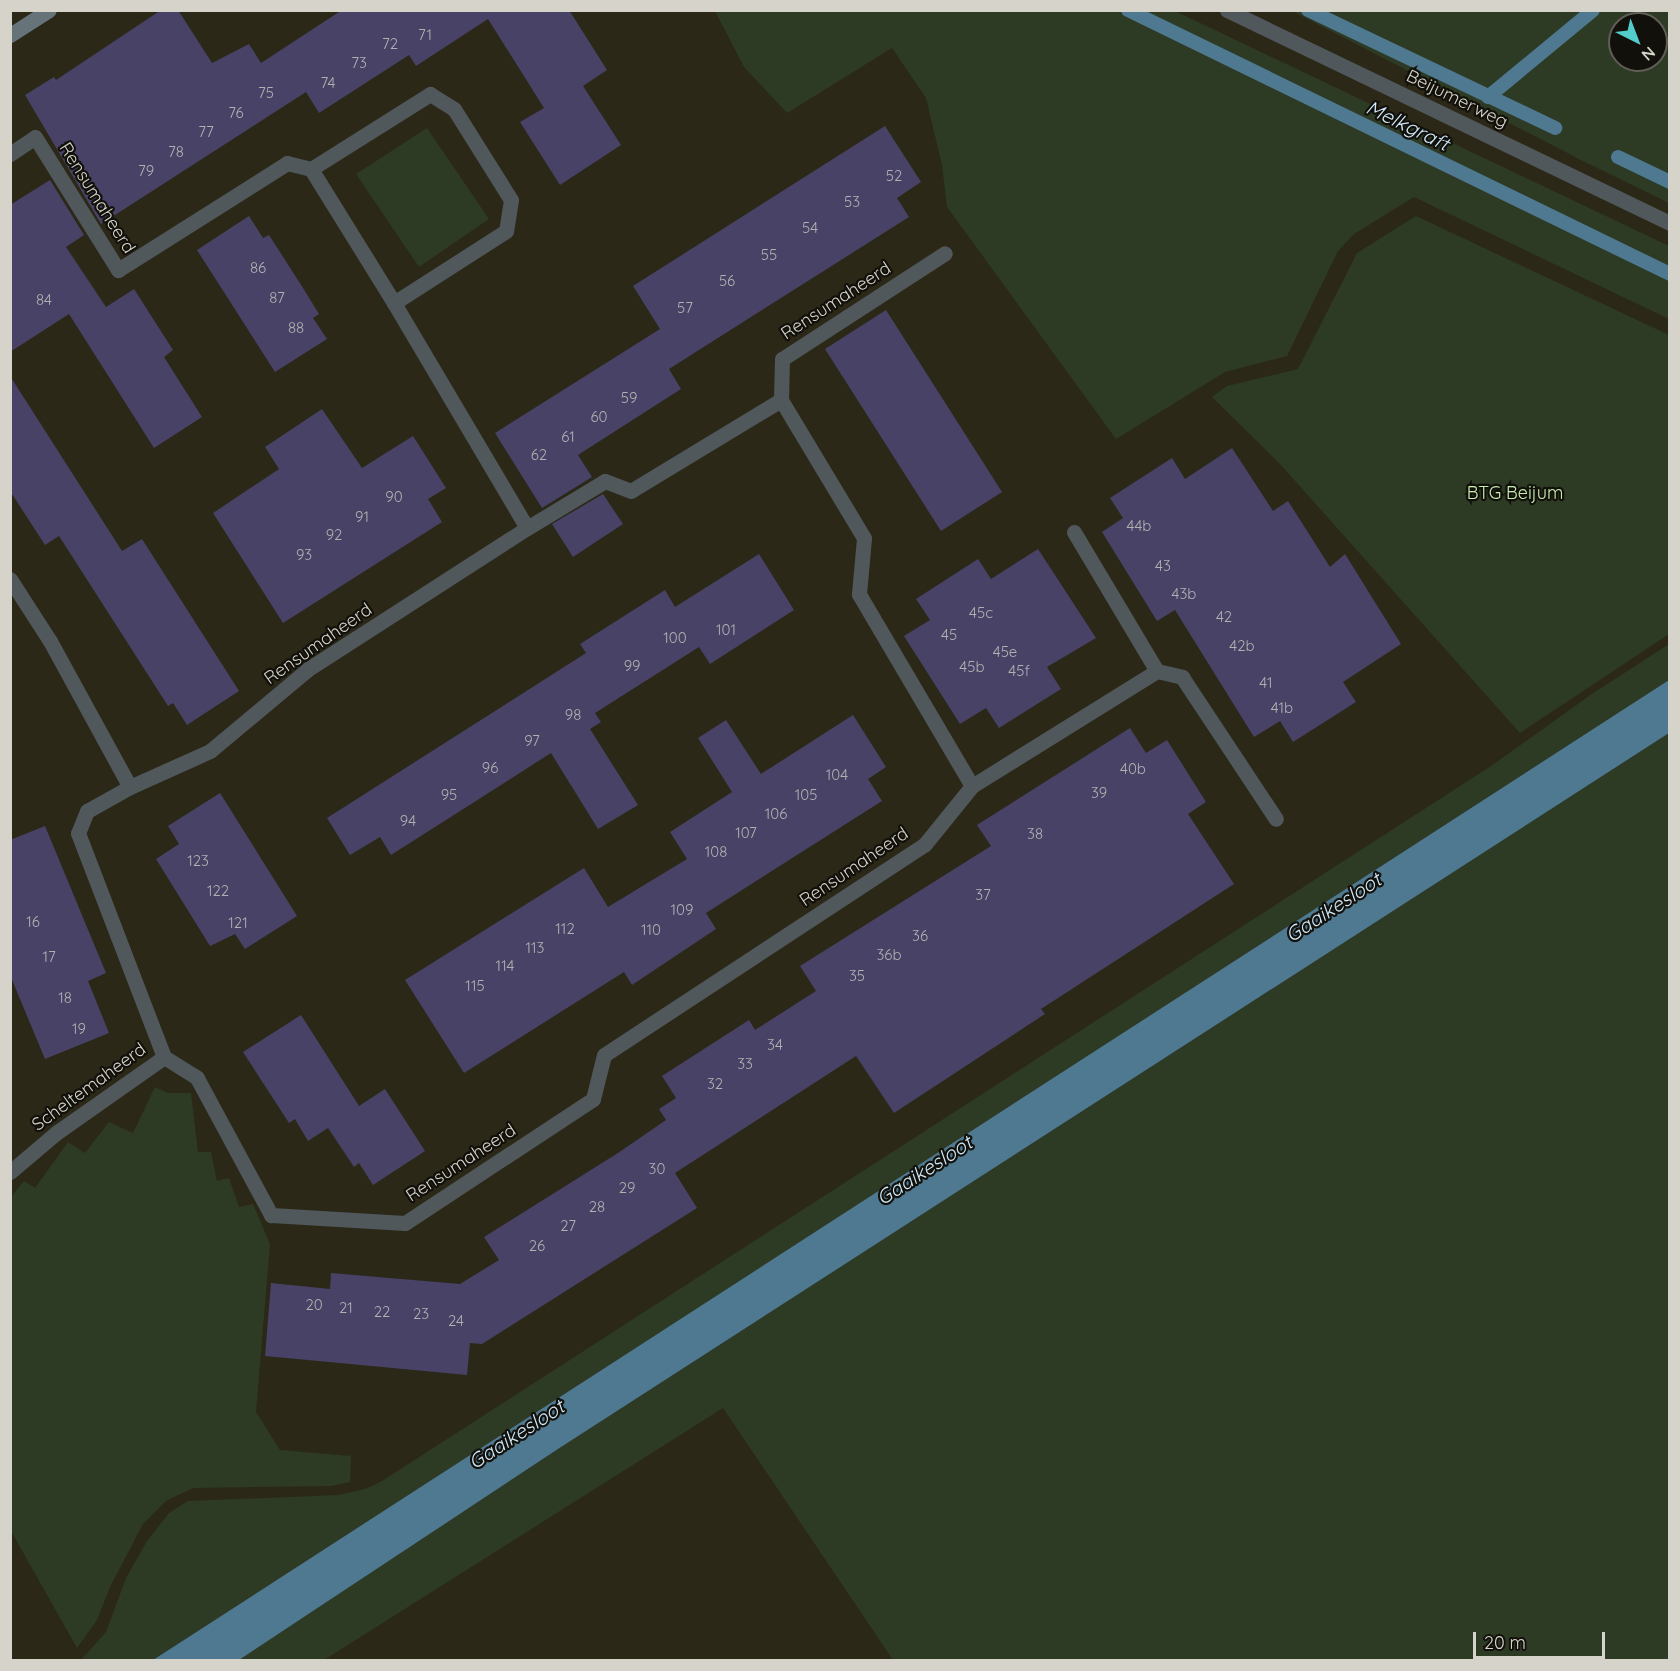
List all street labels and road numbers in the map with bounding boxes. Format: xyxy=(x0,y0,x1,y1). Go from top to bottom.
street label: Beijumerweg xyxy=(1403,65,1511,133)
street label: Rensumaheerd xyxy=(54,139,140,257)
street label: Rensumaheerd xyxy=(777,257,895,345)
street label: Rensumaheerd xyxy=(260,599,376,689)
street label: Rensumaheerd xyxy=(796,823,912,911)
street label: Scheltemaheerd xyxy=(28,1038,150,1136)
street label: Rensumaheerd xyxy=(402,1119,520,1207)

